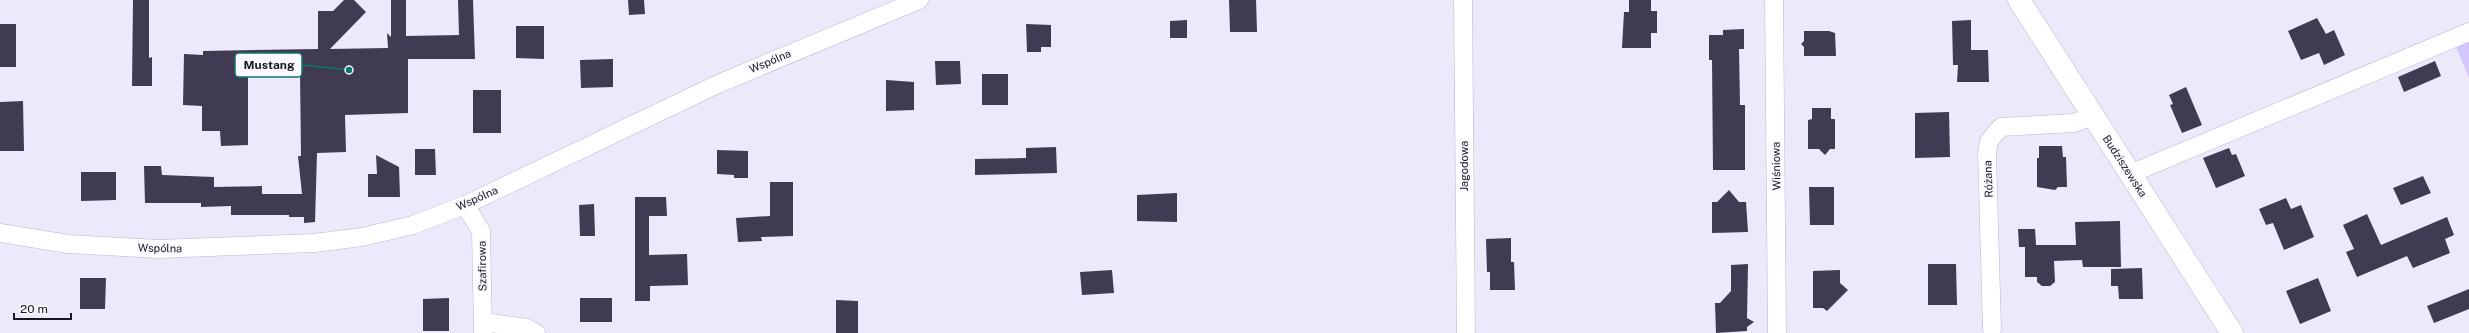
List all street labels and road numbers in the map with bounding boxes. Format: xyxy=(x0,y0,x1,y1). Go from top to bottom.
street label: Wspólna xyxy=(747,47,793,75)
street label: Budziszewska xyxy=(2101,133,2149,199)
street label: Jagodowa xyxy=(1458,141,1470,191)
street label: Wiśniowa xyxy=(1770,142,1782,190)
street label: Różana xyxy=(1981,160,1995,198)
street label: Wspólna xyxy=(454,184,500,212)
street label: Szafirowa xyxy=(476,241,488,291)
street label: Wspólna xyxy=(138,242,182,254)

